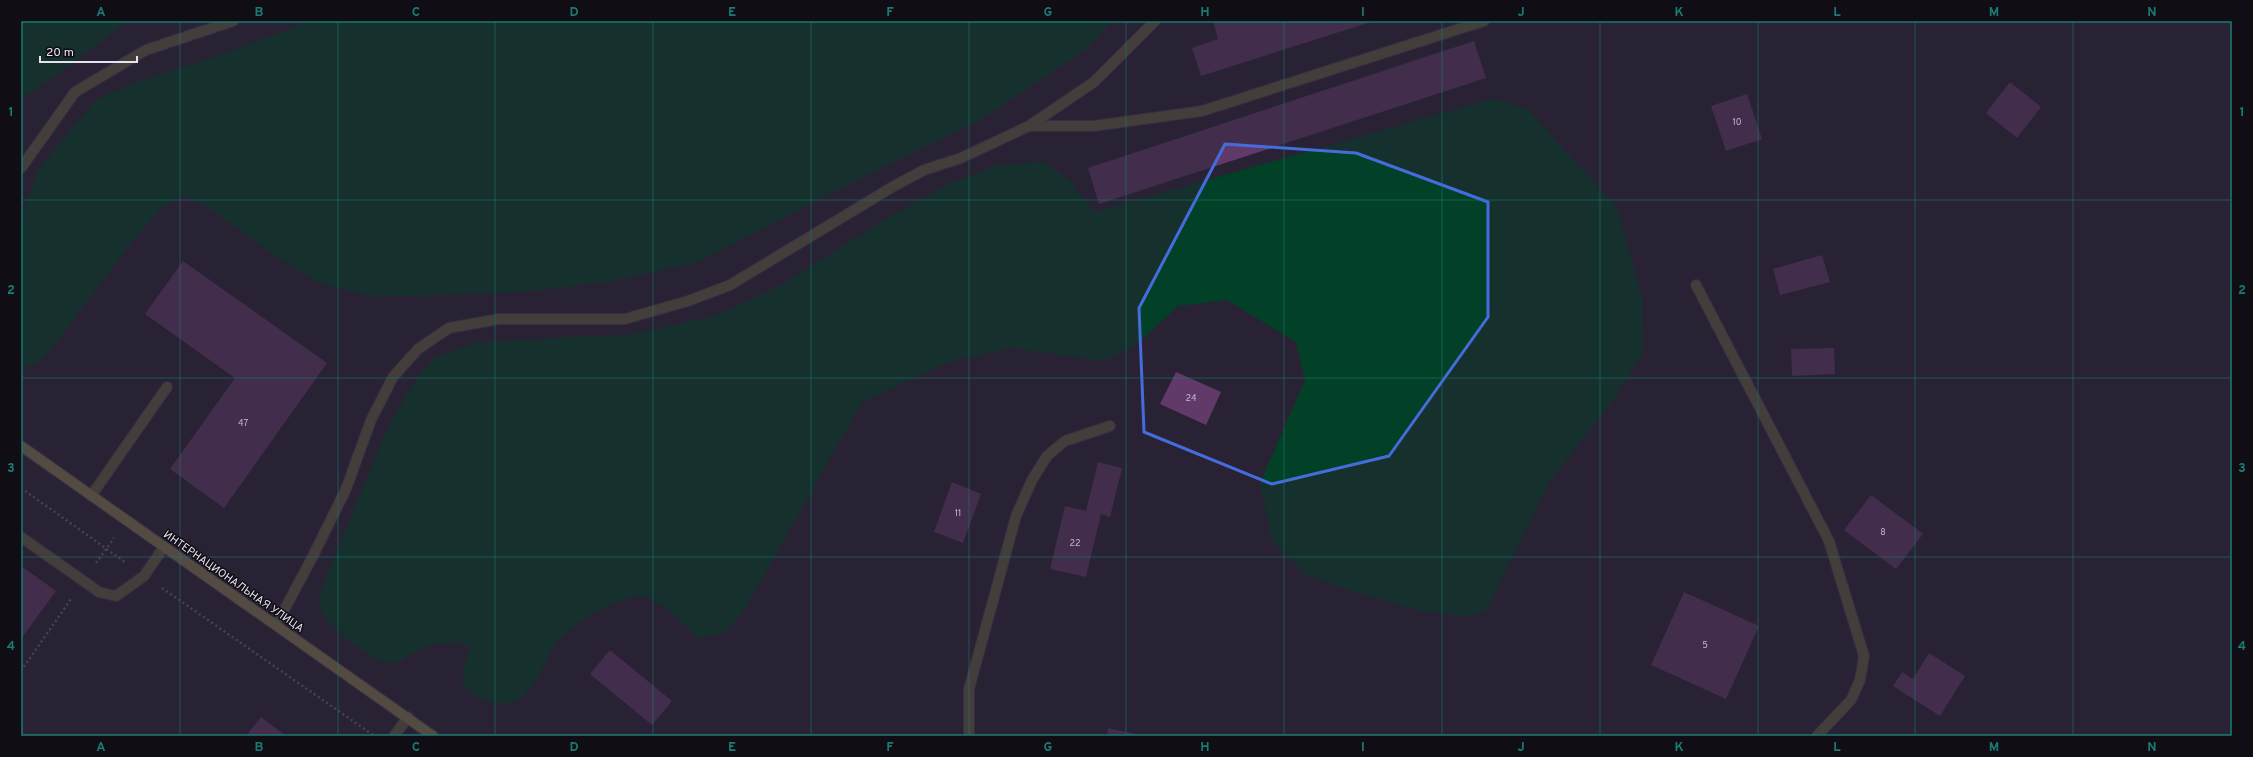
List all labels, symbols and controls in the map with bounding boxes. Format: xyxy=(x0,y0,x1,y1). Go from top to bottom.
text: A xyxy=(96,5,106,21)
text: B xyxy=(255,5,264,21)
text: C xyxy=(412,5,420,21)
text: D xyxy=(569,5,579,21)
text: E xyxy=(728,5,736,21)
text: F xyxy=(886,5,894,21)
text: G xyxy=(1044,5,1053,21)
text: H xyxy=(1200,5,1210,21)
text: I xyxy=(1361,5,1365,21)
text: J xyxy=(1517,5,1525,21)
text: K xyxy=(1674,5,1684,21)
text: L xyxy=(1833,5,1841,21)
text: M xyxy=(1989,5,1999,21)
text: N xyxy=(2147,5,2157,21)
scale bar xyxy=(40,38,137,64)
text: 20 m xyxy=(46,45,74,61)
text: 1 xyxy=(8,105,14,121)
text: 1 xyxy=(2239,105,2245,121)
house number: 10 xyxy=(1732,117,1742,128)
text: 2 xyxy=(7,283,15,299)
text: 2 xyxy=(2238,283,2246,299)
house number: 24 xyxy=(1185,393,1197,404)
house number: 47 xyxy=(238,418,248,429)
text: 3 xyxy=(7,461,15,477)
text: 3 xyxy=(2238,461,2246,477)
house number: 11 xyxy=(955,508,961,519)
house number: 8 xyxy=(1880,527,1886,538)
street label: ИНТЕРНАЦИОНАЛЬНАЯ УЛИЦА xyxy=(161,528,306,636)
house number: 22 xyxy=(1069,538,1081,549)
text: 4 xyxy=(7,639,15,655)
text: 4 xyxy=(2238,639,2246,655)
house number: 5 xyxy=(1702,640,1708,651)
text: A xyxy=(96,740,106,756)
text: B xyxy=(255,740,264,756)
text: C xyxy=(412,740,420,756)
text: D xyxy=(569,740,579,756)
text: E xyxy=(728,740,736,756)
text: F xyxy=(886,740,894,756)
text: G xyxy=(1044,740,1053,756)
text: H xyxy=(1200,740,1210,756)
text: I xyxy=(1361,740,1365,756)
text: J xyxy=(1517,740,1525,756)
text: K xyxy=(1674,740,1684,756)
text: L xyxy=(1833,740,1841,756)
text: M xyxy=(1989,740,1999,756)
text: N xyxy=(2147,740,2157,756)

